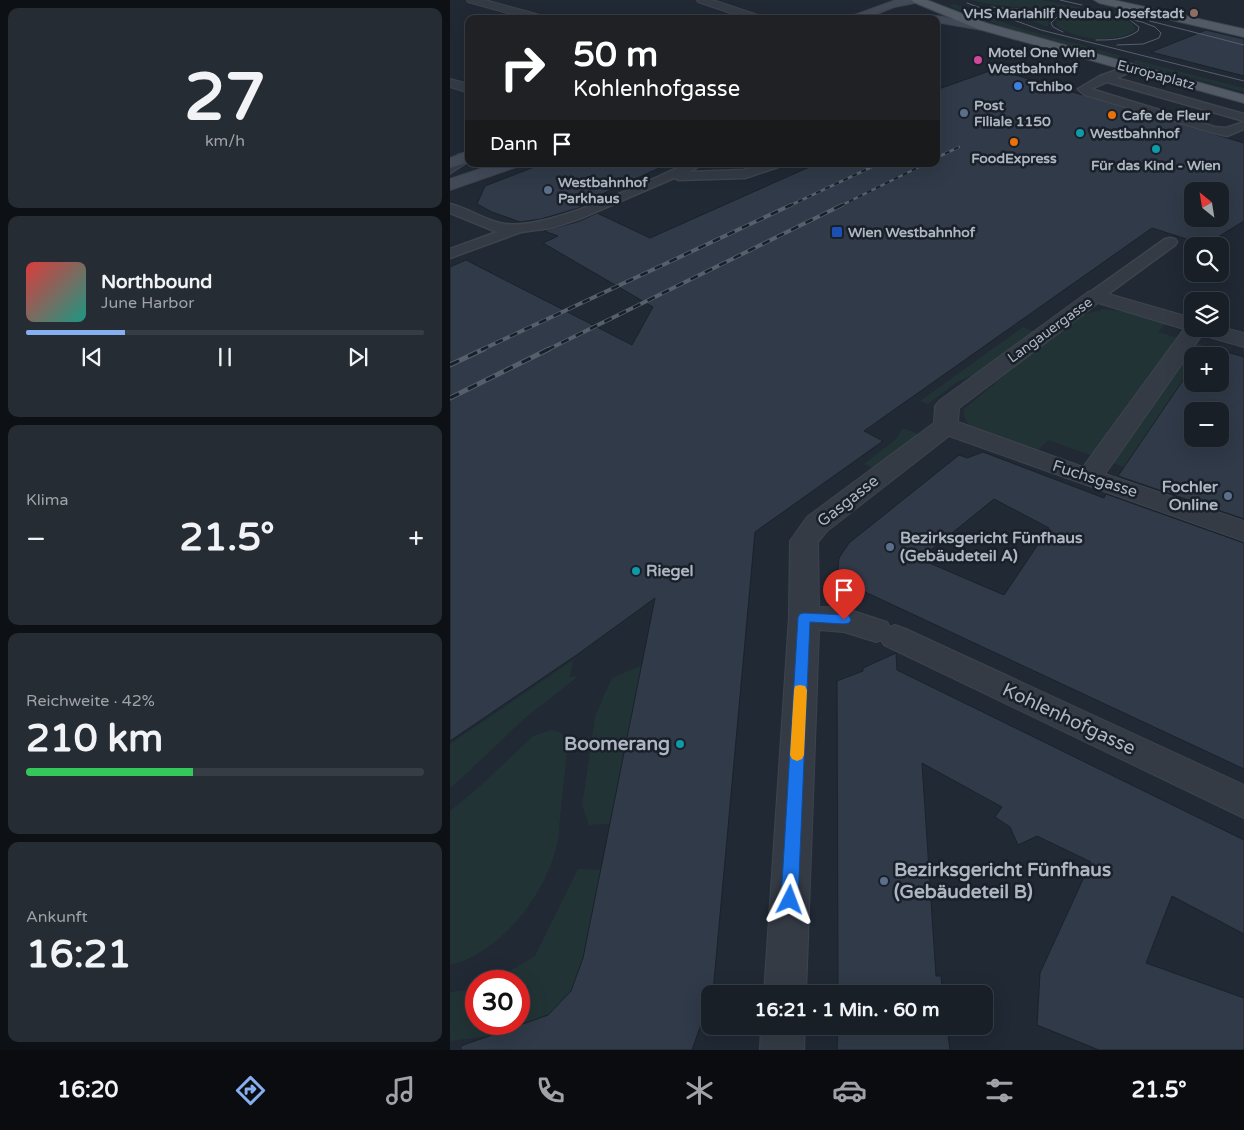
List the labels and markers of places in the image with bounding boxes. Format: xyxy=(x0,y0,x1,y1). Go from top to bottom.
place label: VHS Mariahilf Neubau Josefstadt xyxy=(963,5,1185,22)
marker: VHS Mariahilf Neubau Josefstadt xyxy=(1188,7,1200,19)
place label: Motel One Wien Westbahnhof xyxy=(988,44,1095,77)
marker: Motel One Wien Westbahnhof xyxy=(972,54,984,66)
place label: Tchibo xyxy=(1027,78,1073,95)
marker: Tchibo xyxy=(1012,80,1024,92)
place label: Post Filiale 1150 xyxy=(974,97,1051,130)
marker: Post Filiale 1150 xyxy=(958,107,970,119)
place label: Cafe de Fleur xyxy=(1122,107,1211,124)
marker: Cafe de Fleur xyxy=(1106,109,1118,121)
place label: Westbahnhof xyxy=(1090,125,1180,142)
marker: Westbahnhof xyxy=(1074,127,1086,139)
marker: FoodExpress xyxy=(1008,136,1020,148)
marker: Für das Kind - Wien xyxy=(1150,143,1162,155)
place label: FoodExpress xyxy=(971,150,1057,167)
place label: Für das Kind - Wien xyxy=(1091,157,1221,174)
place label: Westbahnhof Parkhaus xyxy=(558,174,648,207)
marker: Westbahnhof Parkhaus xyxy=(542,184,554,196)
place label: Wien Westbahnhof xyxy=(848,224,976,241)
marker: Wien Westbahnhof xyxy=(830,225,844,239)
place label: Fochler Online xyxy=(1162,477,1219,515)
marker: Fochler Online xyxy=(1222,490,1234,502)
place label: Bezirksgericht Fünfhaus (Gebäudeteil A) xyxy=(900,528,1083,566)
marker: Bezirksgericht Fünfhaus (Gebäudeteil A) xyxy=(884,541,896,553)
place label: Riegel xyxy=(646,561,694,581)
marker: Riegel xyxy=(630,565,642,577)
pin xyxy=(823,569,865,620)
place label: Boomerang xyxy=(564,733,670,756)
marker: Boomerang xyxy=(674,738,686,750)
place label: Bezirksgericht Fünfhaus (Gebäudeteil B) xyxy=(894,859,1111,903)
marker: Bezirksgericht Fünfhaus (Gebäudeteil B) xyxy=(878,875,890,887)

